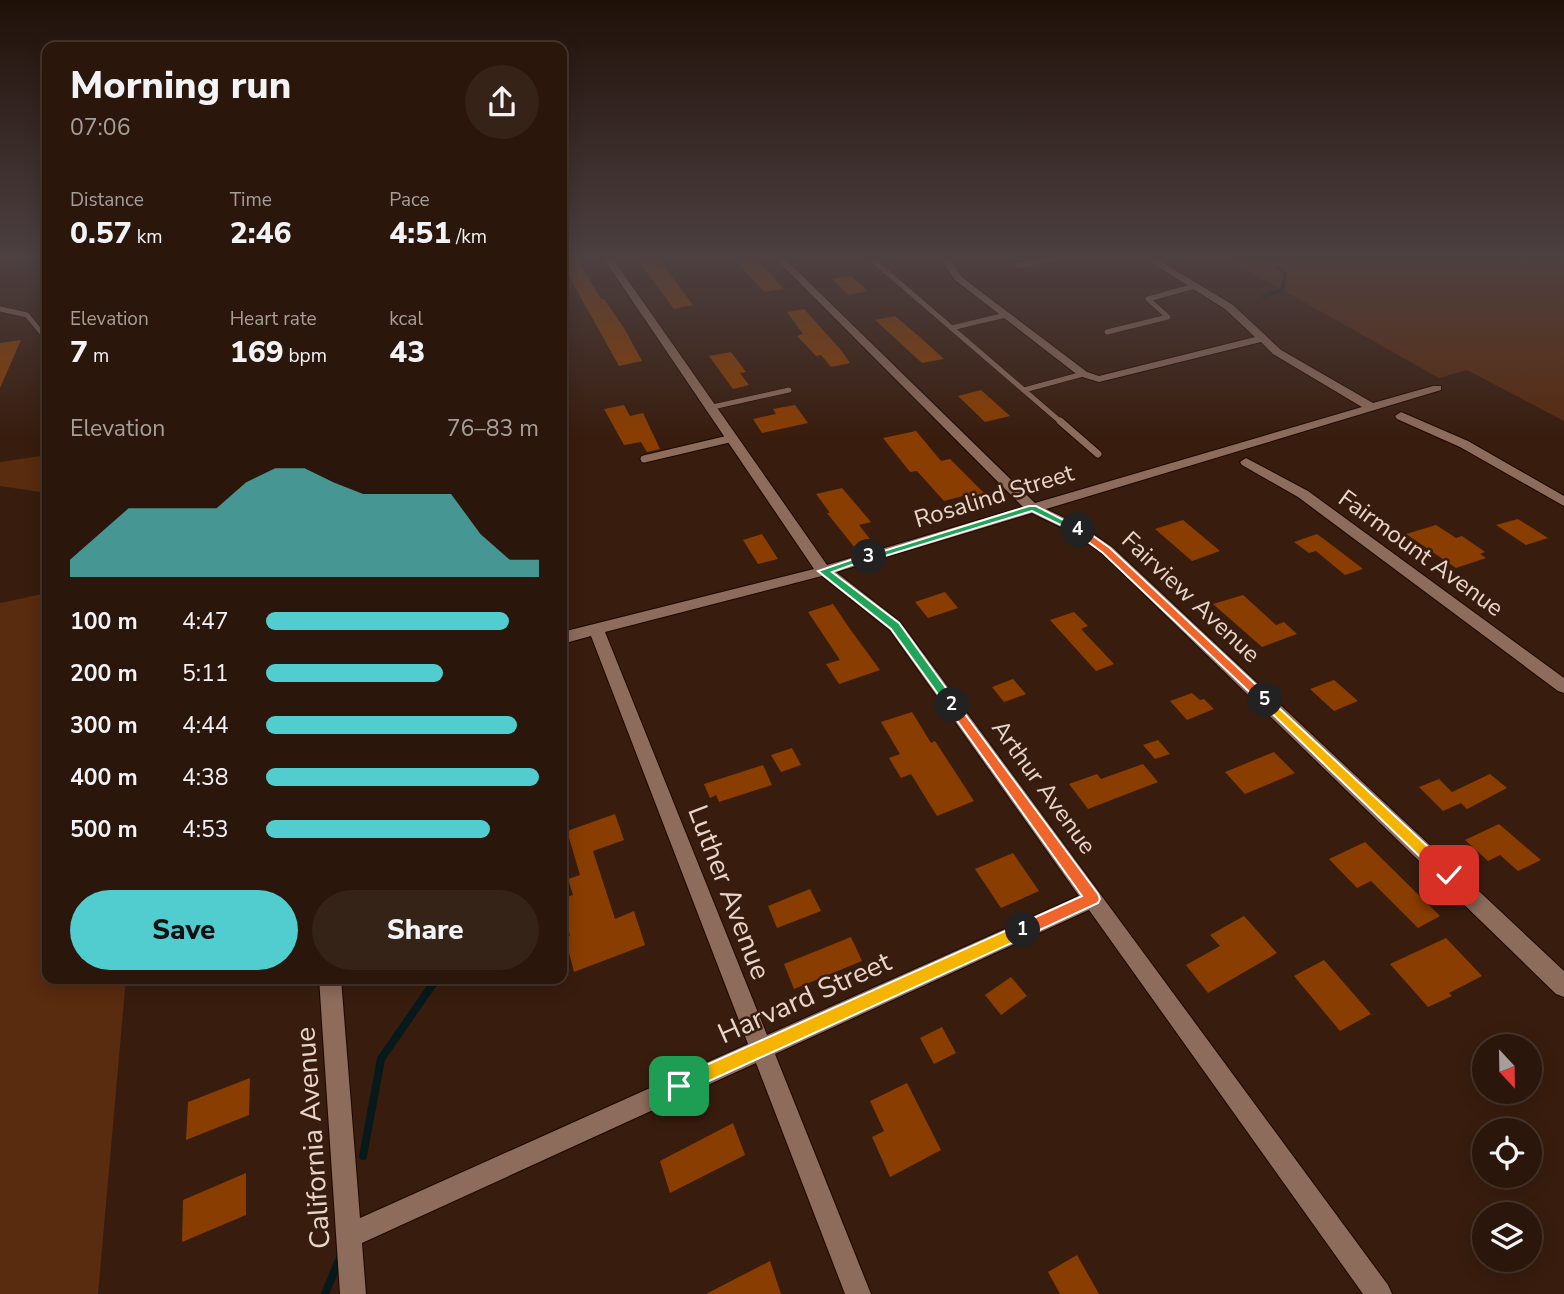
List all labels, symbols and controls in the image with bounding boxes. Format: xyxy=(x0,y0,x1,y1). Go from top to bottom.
text: Morning run xyxy=(70,60,291,111)
button: share xyxy=(465,65,539,139)
text: 07:06 xyxy=(70,112,130,143)
text: Distance xyxy=(70,187,144,213)
text: Time xyxy=(230,187,272,213)
text: Pace xyxy=(389,187,430,213)
text: 0.57 xyxy=(70,213,132,254)
text: 2:46 xyxy=(230,213,291,254)
text: 4:51 xyxy=(389,213,451,254)
text: km xyxy=(132,224,162,250)
text: /km xyxy=(451,224,487,250)
text: Elevation xyxy=(70,306,149,332)
text: Heart rate xyxy=(230,306,317,332)
text: kcal xyxy=(389,306,423,332)
text: 7 xyxy=(70,332,88,373)
text: 169 xyxy=(230,332,284,373)
text: 43 xyxy=(389,332,425,373)
text: m xyxy=(88,343,109,369)
text: bpm xyxy=(284,343,327,369)
text: Elevation xyxy=(70,413,165,444)
text: 76–83 m xyxy=(447,413,539,444)
street label: Rosalind Street xyxy=(910,456,1078,535)
street label: Fairmount Avenue xyxy=(1332,482,1510,624)
pin: 4 xyxy=(1060,512,1096,548)
text: 4 xyxy=(1072,516,1083,542)
street label: Fairview Avenue xyxy=(1115,524,1267,670)
pin: 3 xyxy=(852,540,886,574)
text: 3 xyxy=(863,543,874,569)
text: 100 m xyxy=(70,606,138,637)
text: 4:47 xyxy=(182,606,229,637)
text: 200 m xyxy=(70,658,138,689)
text: 5:11 xyxy=(182,658,229,689)
pin: 5 xyxy=(1248,682,1282,718)
text: 5 xyxy=(1259,686,1270,712)
pin: 2 xyxy=(934,688,970,722)
text: 2 xyxy=(946,691,957,717)
text: 300 m xyxy=(70,710,138,741)
text: 4:44 xyxy=(182,710,229,741)
street label: Arthur Avenue xyxy=(984,713,1104,861)
text: 400 m xyxy=(70,762,138,793)
text: 4:38 xyxy=(182,762,229,793)
street label: Luther Avenue xyxy=(678,800,780,985)
text: 500 m xyxy=(70,814,138,845)
text: 4:53 xyxy=(182,814,229,845)
pin xyxy=(1419,845,1479,905)
icon: check xyxy=(1430,856,1468,894)
button: Save xyxy=(70,890,298,970)
button: Share xyxy=(312,890,539,970)
pin: 1 xyxy=(1006,912,1040,948)
text: 1 xyxy=(1017,916,1028,942)
street label: Harvard Street xyxy=(712,943,897,1053)
street label: California Avenue xyxy=(286,1026,340,1250)
north arrow xyxy=(1472,1034,1542,1104)
map controls xyxy=(1472,1034,1542,1272)
pin xyxy=(649,1056,709,1116)
icon: arrive xyxy=(660,1067,698,1105)
button: locate xyxy=(1472,1118,1542,1188)
button: layers xyxy=(1472,1202,1542,1272)

